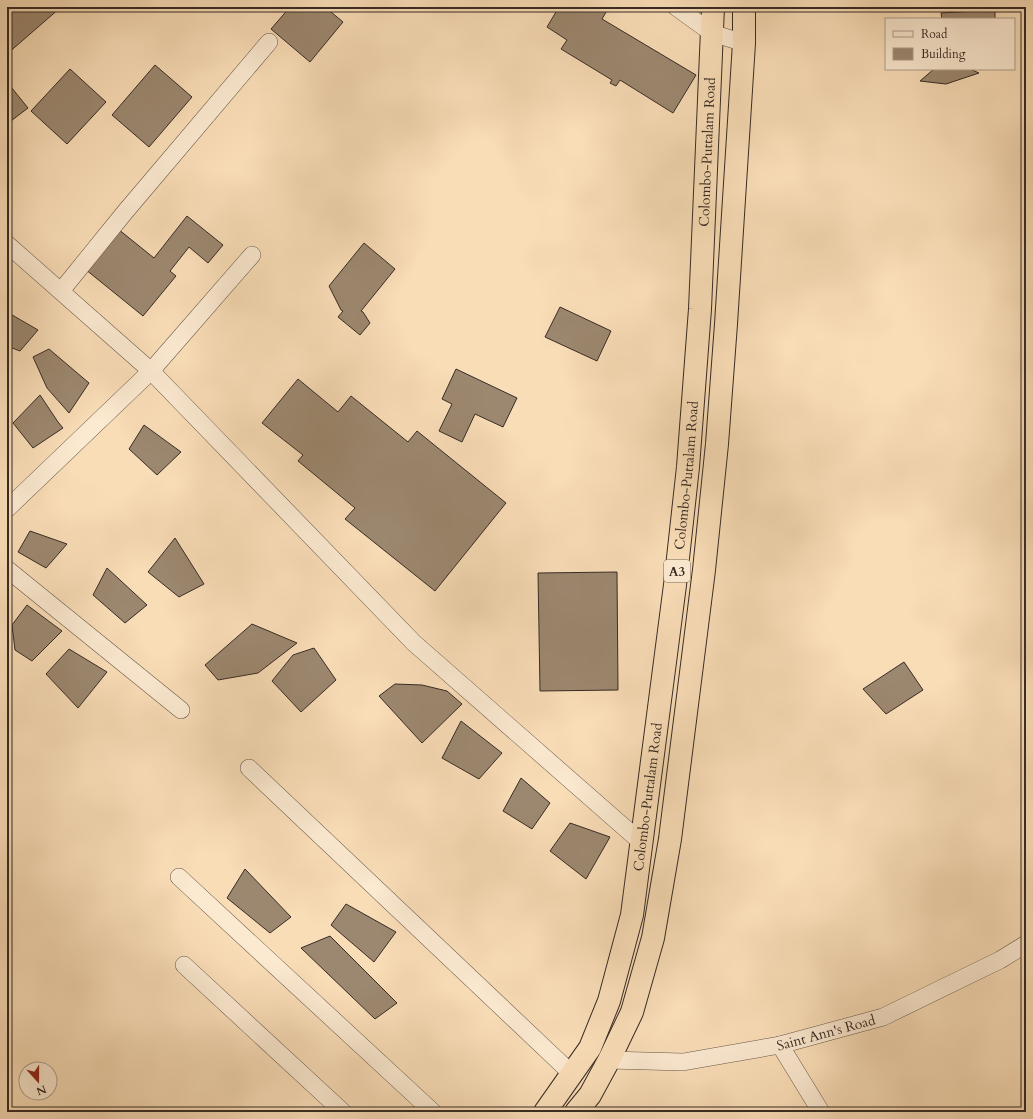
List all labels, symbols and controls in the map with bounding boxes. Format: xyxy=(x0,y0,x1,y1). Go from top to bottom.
legend xyxy=(885,18,1015,70)
text: Road xyxy=(921,26,948,42)
text: Building xyxy=(921,46,966,62)
street label: Colombo-Puttalam Road xyxy=(695,76,720,227)
street label: Colombo-Puttalam Road xyxy=(670,400,703,551)
road number: A3 xyxy=(664,560,690,582)
street label: Colombo-Puttalam Road xyxy=(629,721,667,872)
street label: Saint Ann's Road xyxy=(774,1010,878,1056)
north arrow xyxy=(18,1061,58,1101)
text: N xyxy=(34,1081,49,1099)

